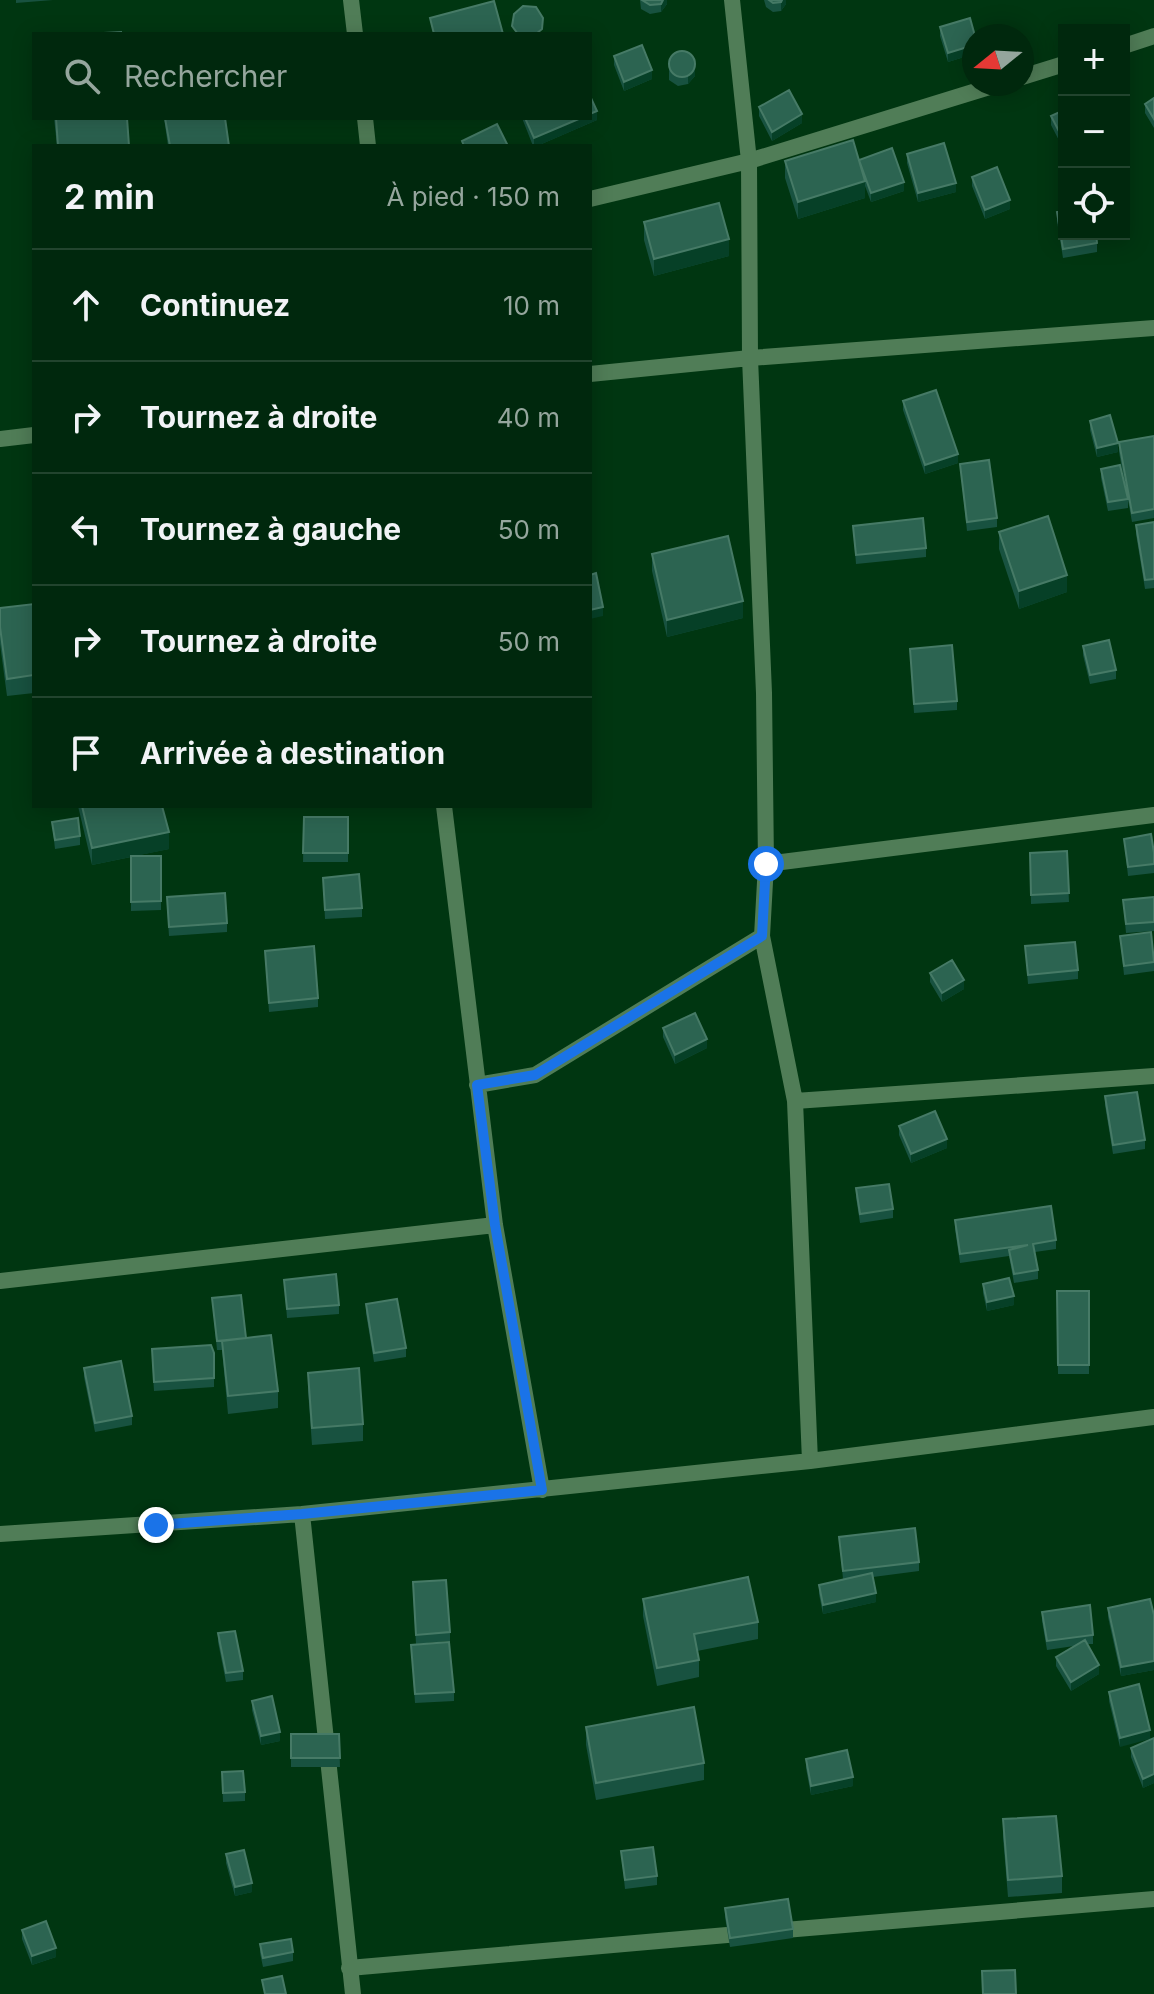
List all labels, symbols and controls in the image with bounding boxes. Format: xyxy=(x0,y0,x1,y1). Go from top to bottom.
north arrow xyxy=(962,24,1034,96)
map controls xyxy=(1058,24,1130,240)
button: + xyxy=(1058,24,1130,96)
search box xyxy=(32,32,592,120)
icon: search xyxy=(60,54,104,98)
text: Rechercher xyxy=(124,58,287,94)
button: − xyxy=(1058,96,1130,168)
button: locate xyxy=(1058,168,1130,240)
text: 2 min xyxy=(64,176,155,217)
text: À pied · 150 m xyxy=(386,181,560,212)
icon: ahead xyxy=(64,283,108,327)
text: Continuez xyxy=(140,287,290,323)
text: 10 m xyxy=(503,290,560,321)
icon: right xyxy=(64,395,108,439)
text: Tournez à droite xyxy=(140,399,377,435)
text: 40 m xyxy=(497,402,560,433)
icon: left xyxy=(64,507,108,551)
text: Tournez à gauche xyxy=(140,511,401,547)
text: 50 m xyxy=(498,514,560,545)
icon: right xyxy=(64,619,108,663)
text: Tournez à droite xyxy=(140,623,377,659)
text: 50 m xyxy=(498,626,560,657)
icon: arrive xyxy=(64,731,108,775)
text: Arrivée à destination xyxy=(140,735,445,771)
route start xyxy=(748,846,784,882)
route end xyxy=(138,1507,174,1543)

